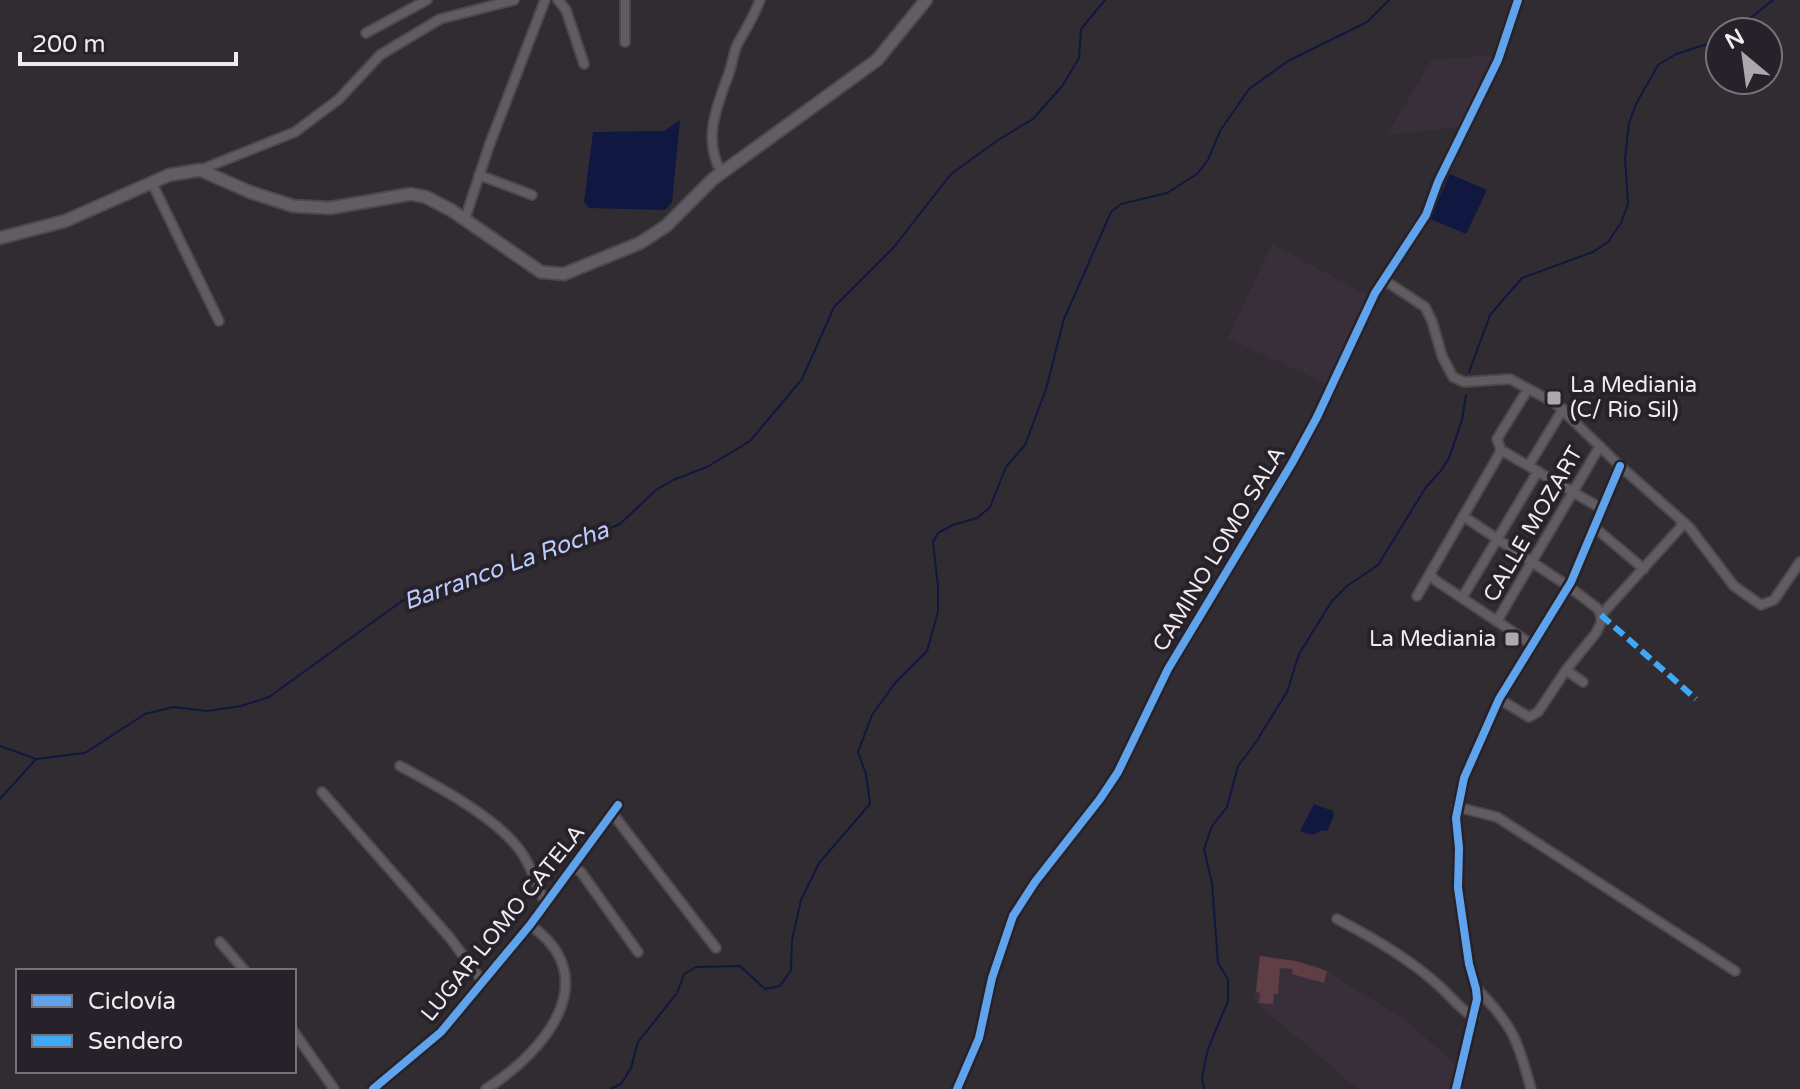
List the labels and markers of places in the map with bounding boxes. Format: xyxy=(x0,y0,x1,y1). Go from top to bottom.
place label: La Mediania (C/ Rio Sil) xyxy=(1570,372,1697,423)
marker: La Mediania (C/ Rio Sil) xyxy=(1545,389,1563,407)
place label: La Mediania xyxy=(1369,626,1496,652)
marker: La Mediania xyxy=(1503,630,1521,648)

